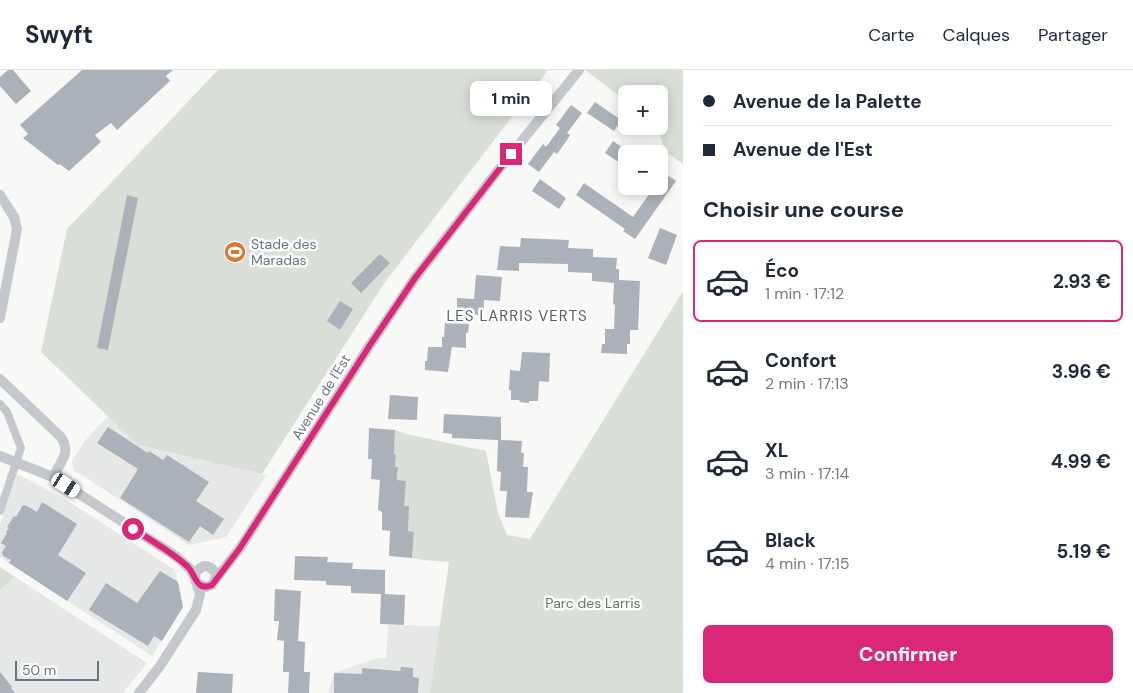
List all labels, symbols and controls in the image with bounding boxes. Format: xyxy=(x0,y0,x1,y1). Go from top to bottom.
text: Swyft xyxy=(25,19,93,50)
text: Carte xyxy=(868,23,915,47)
text: Calques xyxy=(943,23,1010,47)
text: Partager xyxy=(1038,23,1108,47)
callout: 1 min xyxy=(470,82,552,116)
map controls xyxy=(618,85,668,195)
button: + xyxy=(618,85,668,135)
text: 1 min xyxy=(492,88,530,109)
text: Avenue de la Palette xyxy=(733,89,922,114)
text: Avenue de l'Est xyxy=(733,137,873,162)
route end xyxy=(500,143,522,165)
button: − xyxy=(618,145,668,195)
text: Choisir une course xyxy=(703,195,904,224)
place label: Stade des Maradas xyxy=(251,235,316,269)
sports icon: Stade des Maradas xyxy=(223,240,247,264)
text: Éco xyxy=(765,258,799,283)
icon: car xyxy=(705,259,750,304)
text: 2.93 € xyxy=(1053,269,1111,294)
text: 1 min · 17:12 xyxy=(765,283,844,304)
district label: LES LARRIS VERTS xyxy=(446,306,588,326)
text: Confort xyxy=(765,348,837,373)
icon: car xyxy=(705,349,750,394)
street label: Avenue de l'Est xyxy=(288,351,354,443)
text: 3.96 € xyxy=(1052,359,1111,384)
text: 2 min · 17:13 xyxy=(765,373,849,394)
text: XL xyxy=(765,438,788,463)
icon: car xyxy=(705,439,750,484)
text: 4.99 € xyxy=(1051,449,1111,474)
text: 3 min · 17:14 xyxy=(765,463,849,484)
car xyxy=(49,471,82,499)
route start xyxy=(122,518,144,540)
text: Black xyxy=(765,528,816,553)
icon: car xyxy=(705,529,750,574)
text: 5.19 € xyxy=(1057,539,1111,564)
text: 4 min · 17:15 xyxy=(765,553,849,574)
park label: Parc des Larris xyxy=(545,594,641,612)
button: Confirmer xyxy=(703,625,1113,683)
scale bar xyxy=(15,658,99,681)
text: 50 m xyxy=(22,661,56,679)

